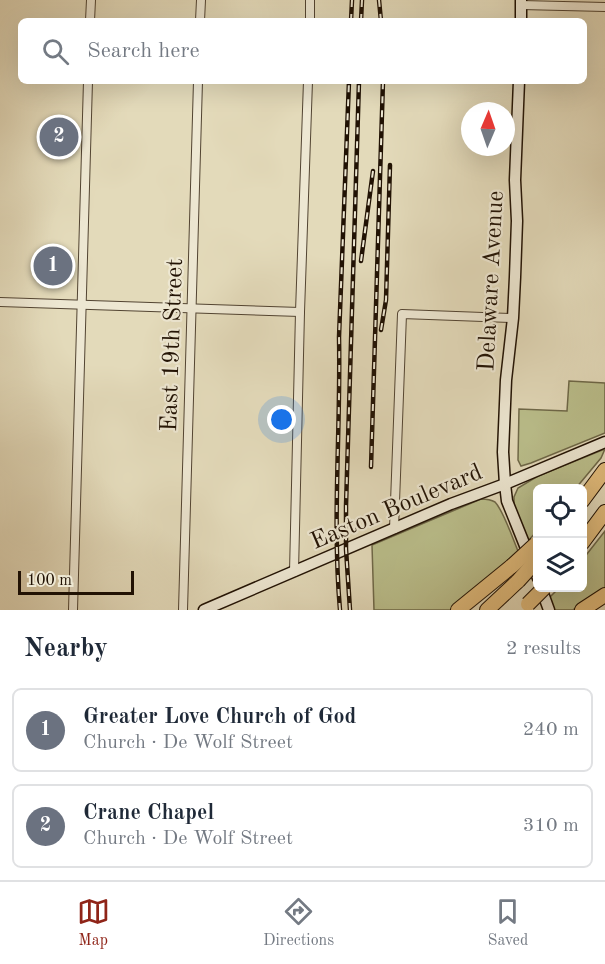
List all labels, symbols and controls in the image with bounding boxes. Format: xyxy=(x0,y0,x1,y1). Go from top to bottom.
search box xyxy=(18,18,587,84)
icon: search xyxy=(39,35,72,68)
text: Search here xyxy=(87,40,200,62)
north arrow xyxy=(461,102,515,156)
pin: 2 xyxy=(40,114,78,160)
street label: Delaware Avenue xyxy=(475,190,509,372)
pin: 1 xyxy=(34,244,72,288)
street label: East 19th Street xyxy=(158,258,188,432)
your location xyxy=(267,405,296,434)
street label: Easton Boulevard xyxy=(307,461,486,555)
map controls xyxy=(533,484,587,592)
button: locate xyxy=(533,484,587,538)
button: layers xyxy=(533,538,587,592)
scale bar xyxy=(18,568,134,596)
text: 100 m xyxy=(27,573,72,589)
text: Nearby xyxy=(24,636,108,662)
text: 2 results xyxy=(506,639,581,659)
text: Greater Love Church of God xyxy=(83,706,356,728)
text: 1 xyxy=(40,720,51,740)
text: 240 m xyxy=(523,720,579,740)
text: Church · De Wolf Street xyxy=(83,733,293,753)
text: Crane Chapel xyxy=(83,802,214,824)
text: 2 xyxy=(40,816,51,836)
text: 310 m xyxy=(523,816,579,836)
text: Church · De Wolf Street xyxy=(83,829,293,849)
tab: Map xyxy=(77,895,110,951)
tab: Directions xyxy=(263,895,334,951)
tab: Saved xyxy=(488,895,528,951)

